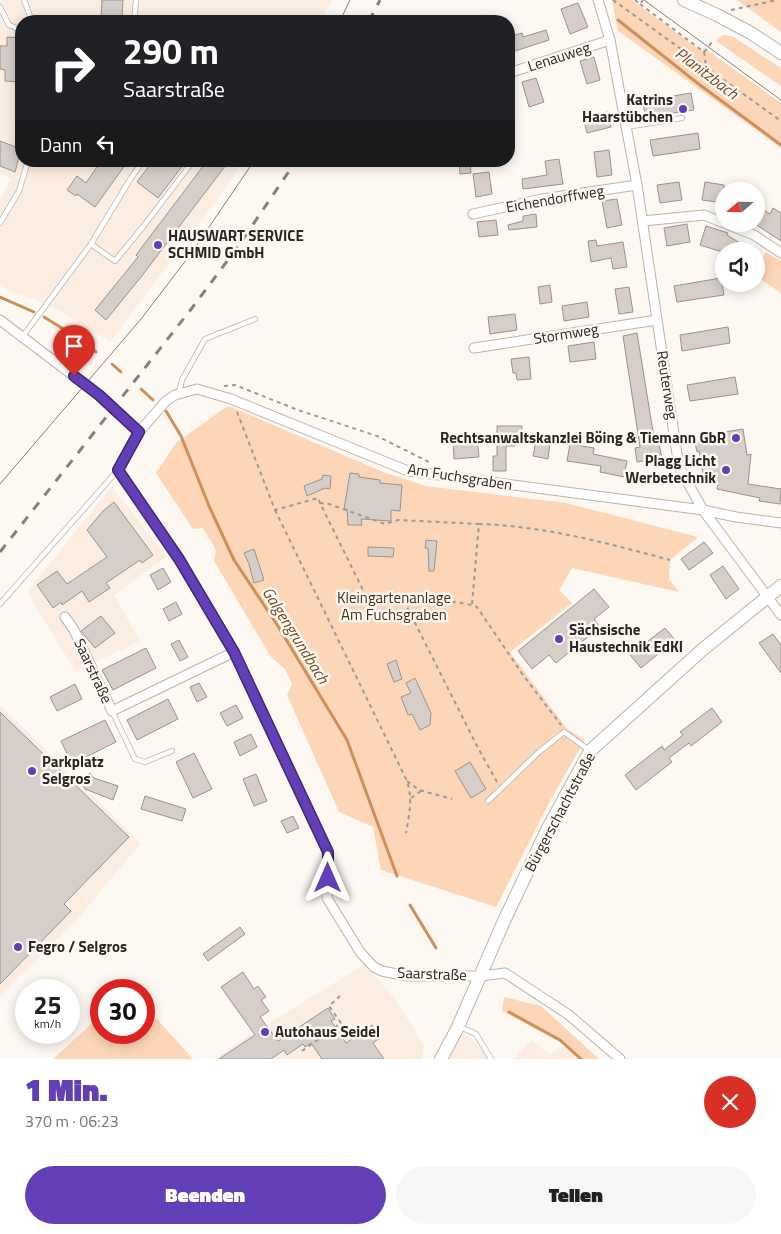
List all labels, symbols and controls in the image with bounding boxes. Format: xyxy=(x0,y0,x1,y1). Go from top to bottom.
text: 290 m xyxy=(123,24,219,78)
icon: right xyxy=(40,35,105,100)
street label: Lenauweg xyxy=(524,35,594,77)
water label: Planitzbach xyxy=(670,41,744,105)
text: Saarstraße xyxy=(123,72,225,106)
place label: Katrins Haarstübchen xyxy=(582,88,673,128)
marker: Katrins Haarstübchen xyxy=(677,103,689,115)
text: Dann xyxy=(40,130,82,159)
icon: left xyxy=(92,130,120,158)
street label: Eichendorffweg xyxy=(504,178,606,218)
north arrow xyxy=(715,182,765,232)
map controls xyxy=(715,182,765,292)
place label: HAUSWART SERVICE SCHMID GmbH xyxy=(168,224,304,264)
marker: HAUSWART SERVICE SCHMID GmbH xyxy=(152,239,164,251)
button: sound xyxy=(715,242,765,292)
street label: Stormweg xyxy=(532,317,600,350)
pin xyxy=(53,325,95,376)
icon: arrive xyxy=(60,332,88,360)
street label: Reuterweg xyxy=(651,349,684,421)
place label: Rechtsanwaltskanzlei Böing & Tiemann GbR xyxy=(440,426,726,449)
marker: Rechtsanwaltskanzlei Böing & Tiemann GbR xyxy=(730,432,742,444)
place label: Plagg Licht Werbetechnik xyxy=(625,449,717,489)
street label: Am Fuchsgraben xyxy=(406,457,514,496)
marker: Plagg Licht Werbetechnik xyxy=(720,464,732,476)
water label: Galgengrundbach xyxy=(257,582,336,689)
park label: Kleingartenanlage Am Fuchsgraben xyxy=(337,586,451,626)
place label: Sächsische Haustechnik EdKI xyxy=(569,618,683,658)
marker: Sächsische Haustechnik EdKI xyxy=(553,633,565,645)
street label: Saarstraße xyxy=(68,634,119,707)
street label: Bürgerschachtstraße xyxy=(518,748,601,876)
place label: Parkplatz Selgros xyxy=(42,750,104,790)
marker: Parkplatz Selgros xyxy=(26,765,38,777)
position arrow xyxy=(301,851,353,903)
place label: Fegro / Selgros xyxy=(28,935,127,958)
marker: Fegro / Selgros xyxy=(12,941,24,953)
street label: Saarstraße xyxy=(397,961,467,986)
speed limit sign: 30 xyxy=(90,979,155,1044)
text: 25 xyxy=(33,986,62,1024)
text: km/h xyxy=(34,1014,61,1033)
place label: Autohaus Seidel xyxy=(275,1020,380,1043)
marker: Autohaus Seidel xyxy=(259,1026,271,1038)
text: 1 Min. xyxy=(25,1067,108,1113)
button: close xyxy=(704,1076,756,1128)
text: 370 m · 06:23 xyxy=(25,1109,119,1133)
button: Beenden xyxy=(25,1166,386,1224)
button: Teilen xyxy=(396,1166,756,1224)

